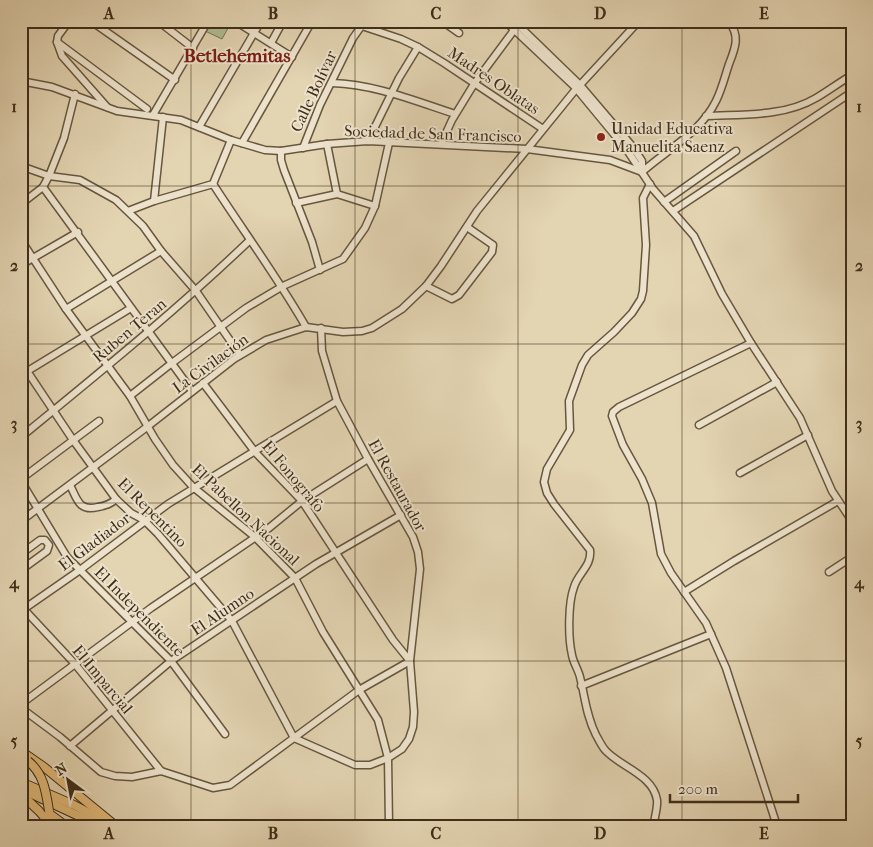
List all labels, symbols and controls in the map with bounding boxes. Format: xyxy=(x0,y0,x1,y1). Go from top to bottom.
text: A xyxy=(103,4,115,23)
text: B xyxy=(268,4,278,23)
text: C xyxy=(431,4,442,23)
text: D xyxy=(594,4,606,23)
text: E xyxy=(759,4,769,23)
street label: Madres Oblatas xyxy=(444,43,543,118)
district label: Betlehemitas xyxy=(184,45,290,67)
street label: Calle Bolívar xyxy=(286,47,341,135)
text: 1 xyxy=(11,97,17,116)
text: 1 xyxy=(856,97,862,116)
place label: Unidad Educativa Manuelita Saenz xyxy=(611,119,734,156)
street label: Sociedad de San Francisco xyxy=(344,121,522,146)
marker: Unidad Educativa Manuelita Saenz xyxy=(595,131,607,143)
text: 2 xyxy=(10,256,18,275)
text: 2 xyxy=(855,256,863,275)
street label: Ruben Teran xyxy=(89,294,171,367)
street label: La Civilación xyxy=(169,329,253,397)
text: 3 xyxy=(11,414,17,434)
text: 3 xyxy=(856,414,862,434)
street label: El Restaurador xyxy=(364,436,431,535)
street label: El Fonografo xyxy=(258,437,329,516)
street label: El Pabellon Nacional xyxy=(188,460,304,570)
street label: El Repentino xyxy=(114,474,191,551)
street label: El Gladiador xyxy=(55,508,134,575)
street label: El Independiente xyxy=(91,562,189,660)
text: 4 xyxy=(8,573,20,593)
text: 4 xyxy=(853,573,865,593)
street label: El Alumno xyxy=(187,583,257,639)
street label: El Imparcial xyxy=(68,641,137,718)
text: 5 xyxy=(11,731,18,750)
text: 5 xyxy=(856,731,863,750)
north arrow xyxy=(42,754,92,804)
text: N xyxy=(52,759,71,779)
scale bar xyxy=(670,772,798,804)
text: 200 m xyxy=(678,780,718,798)
text: A xyxy=(103,824,115,843)
text: B xyxy=(268,824,278,843)
text: C xyxy=(431,824,442,843)
text: D xyxy=(594,824,606,843)
text: E xyxy=(759,824,769,843)

